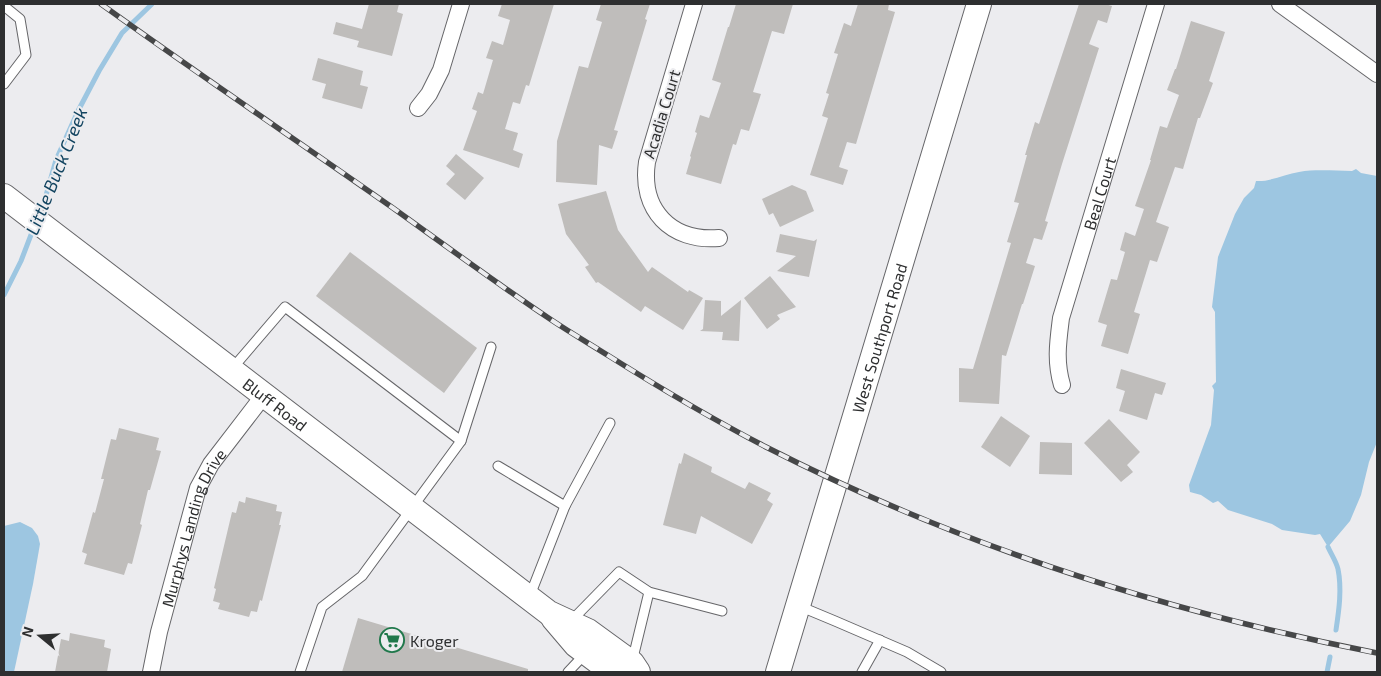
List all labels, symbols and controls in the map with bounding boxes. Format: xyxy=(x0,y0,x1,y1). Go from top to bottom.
street label: Acadia Court xyxy=(638,67,684,161)
water label: Little Buck Creek xyxy=(20,104,92,238)
street label: Beal Court xyxy=(1079,154,1119,232)
street label: West Southport Road xyxy=(847,261,910,415)
street label: Bluff Road xyxy=(240,373,311,434)
street label: Murphys Landing Drive xyxy=(157,444,229,609)
north arrow xyxy=(15,611,65,661)
text: N xyxy=(18,624,37,639)
supermarket icon: Kroger xyxy=(379,627,405,653)
place label: Kroger xyxy=(410,631,459,650)

